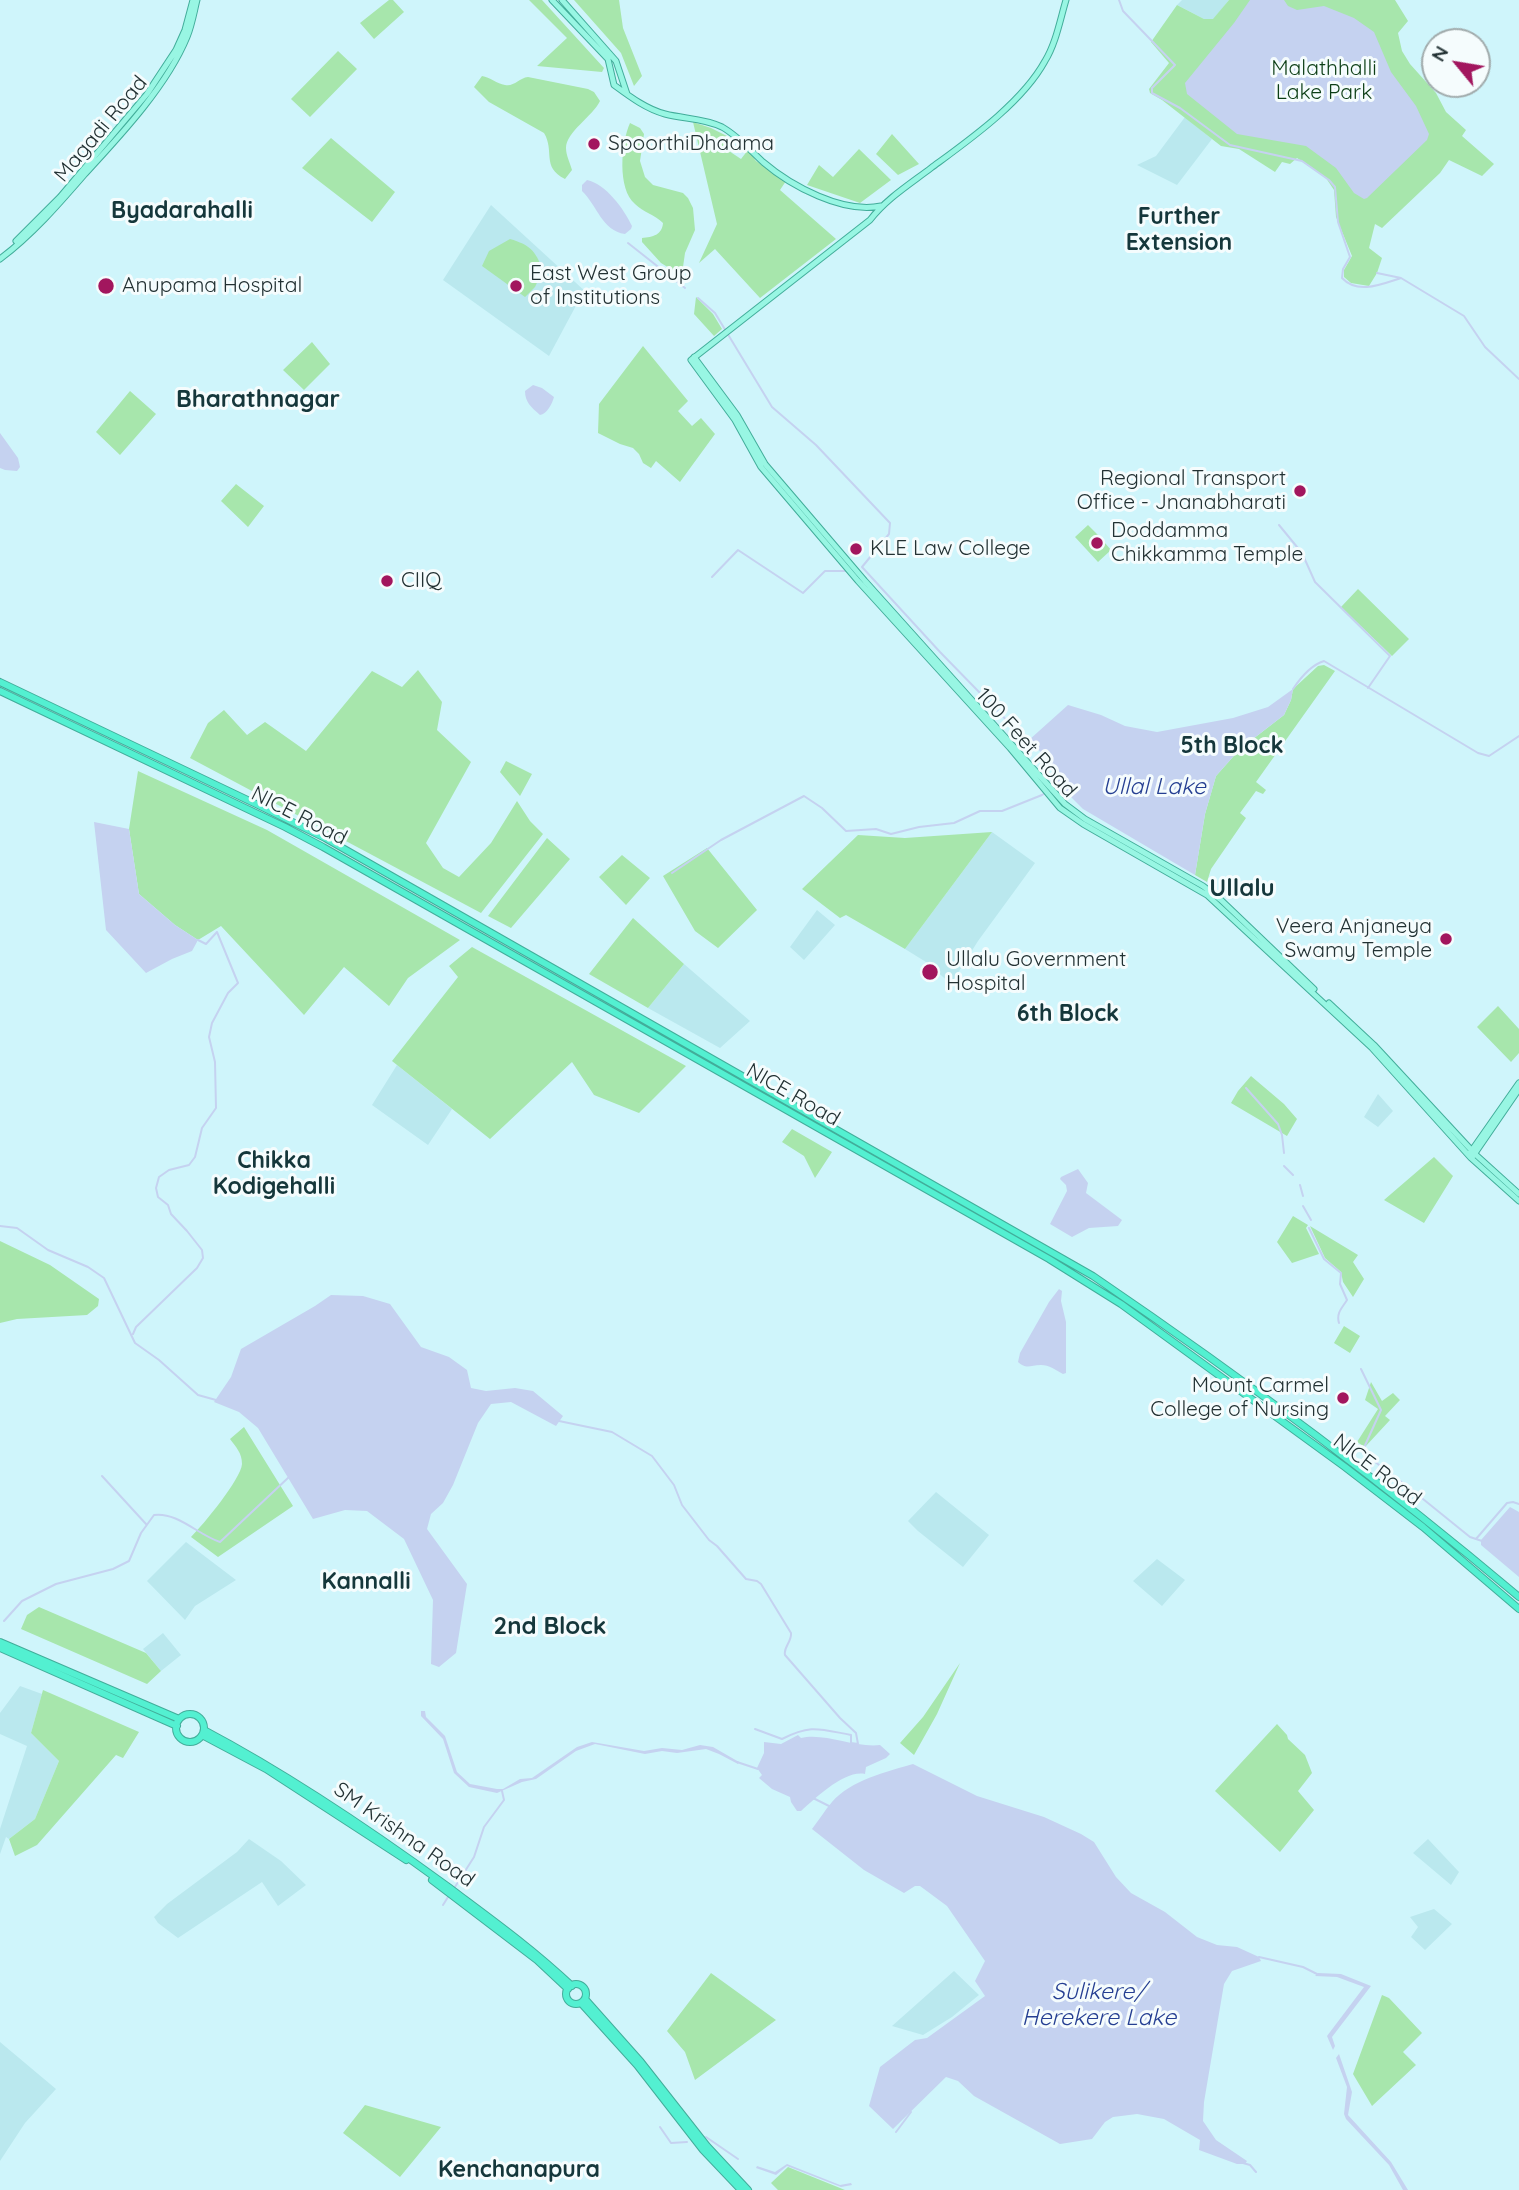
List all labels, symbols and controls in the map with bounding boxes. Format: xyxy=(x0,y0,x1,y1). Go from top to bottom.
north arrow xyxy=(1421,28,1491,98)
text: N xyxy=(1426,41,1453,66)
park label: Malathhalli Lake Park xyxy=(1271,56,1377,106)
street label: Magadi Road xyxy=(49,71,153,187)
place label: SpoorthiDhaama xyxy=(608,131,774,157)
marker: SpoorthiDhaama xyxy=(586,136,602,152)
district label: Byadarahalli xyxy=(111,197,253,225)
district label: Further Extension xyxy=(1126,203,1232,257)
place label: East West Group of Institutions xyxy=(530,261,691,311)
place label: Anupama Hospital xyxy=(122,273,302,299)
marker: Anupama Hospital xyxy=(96,276,116,296)
marker: East West Group of Institutions xyxy=(508,278,524,294)
district label: Bharathnagar xyxy=(176,386,340,414)
place label: Regional Transport Office - Jnanabharati xyxy=(1077,466,1286,516)
marker: Regional Transport Office - Jnanabharati xyxy=(1292,483,1308,499)
place label: Doddamma Chikkamma Temple xyxy=(1111,518,1303,568)
marker: Doddamma Chikkamma Temple xyxy=(1089,535,1105,551)
place label: KLE Law College xyxy=(870,536,1030,562)
marker: KLE Law College xyxy=(848,541,864,557)
place label: CIIQ xyxy=(401,568,441,594)
marker: CIIQ xyxy=(379,573,395,589)
street label: 100 Feet Road xyxy=(970,683,1082,803)
district label: 5th Block xyxy=(1181,732,1283,760)
water label: Ullal Lake xyxy=(1102,773,1206,801)
street label: NICE Road xyxy=(247,781,351,851)
district label: Ullalu xyxy=(1209,875,1275,903)
place label: Veera Anjaneya Swamy Temple xyxy=(1276,914,1432,964)
marker: Veera Anjaneya Swamy Temple xyxy=(1438,931,1454,947)
place label: Ullalu Government Hospital xyxy=(946,947,1126,997)
marker: Ullalu Government Hospital xyxy=(920,962,940,982)
district label: 6th Block xyxy=(1017,1000,1119,1028)
street label: NICE Road xyxy=(742,1058,844,1132)
district label: Chikka Kodigehalli xyxy=(213,1147,335,1201)
place label: Mount Carmel College of Nursing xyxy=(1150,1373,1329,1423)
marker: Mount Carmel College of Nursing xyxy=(1335,1390,1351,1406)
street label: NICE Road xyxy=(1328,1429,1426,1511)
district label: Kannalli xyxy=(321,1568,411,1596)
district label: 2nd Block xyxy=(494,1613,606,1641)
street label: SM Krishna Road xyxy=(329,1777,479,1893)
water label: Sulikere/ Herekere Lake xyxy=(1022,1978,1176,2032)
district label: Kenchanapura xyxy=(438,2156,600,2184)

